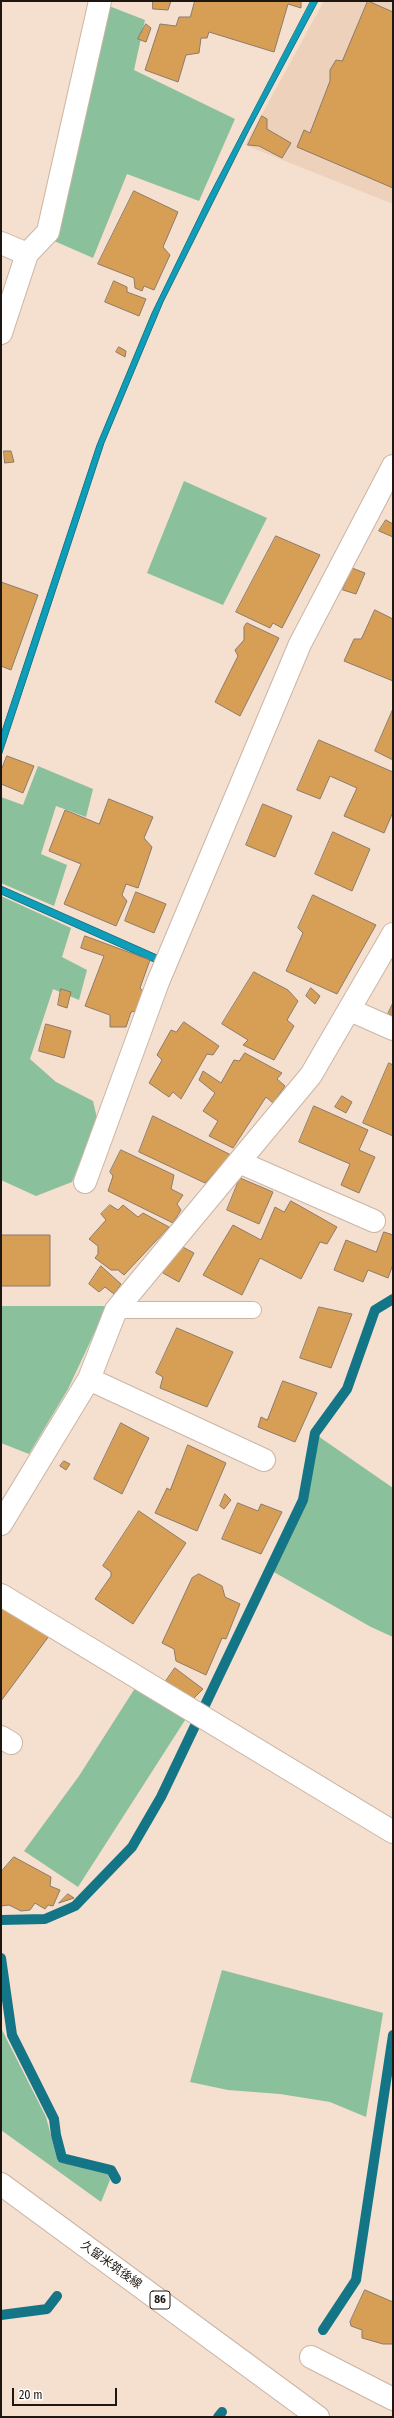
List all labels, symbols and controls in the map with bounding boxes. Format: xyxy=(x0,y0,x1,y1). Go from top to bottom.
street label: 久留米筑後線 xyxy=(78,2238,144,2292)
road number: 86 xyxy=(150,2291,170,2309)
scale bar xyxy=(14,2380,119,2406)
text: 20 m xyxy=(19,2388,43,2402)

